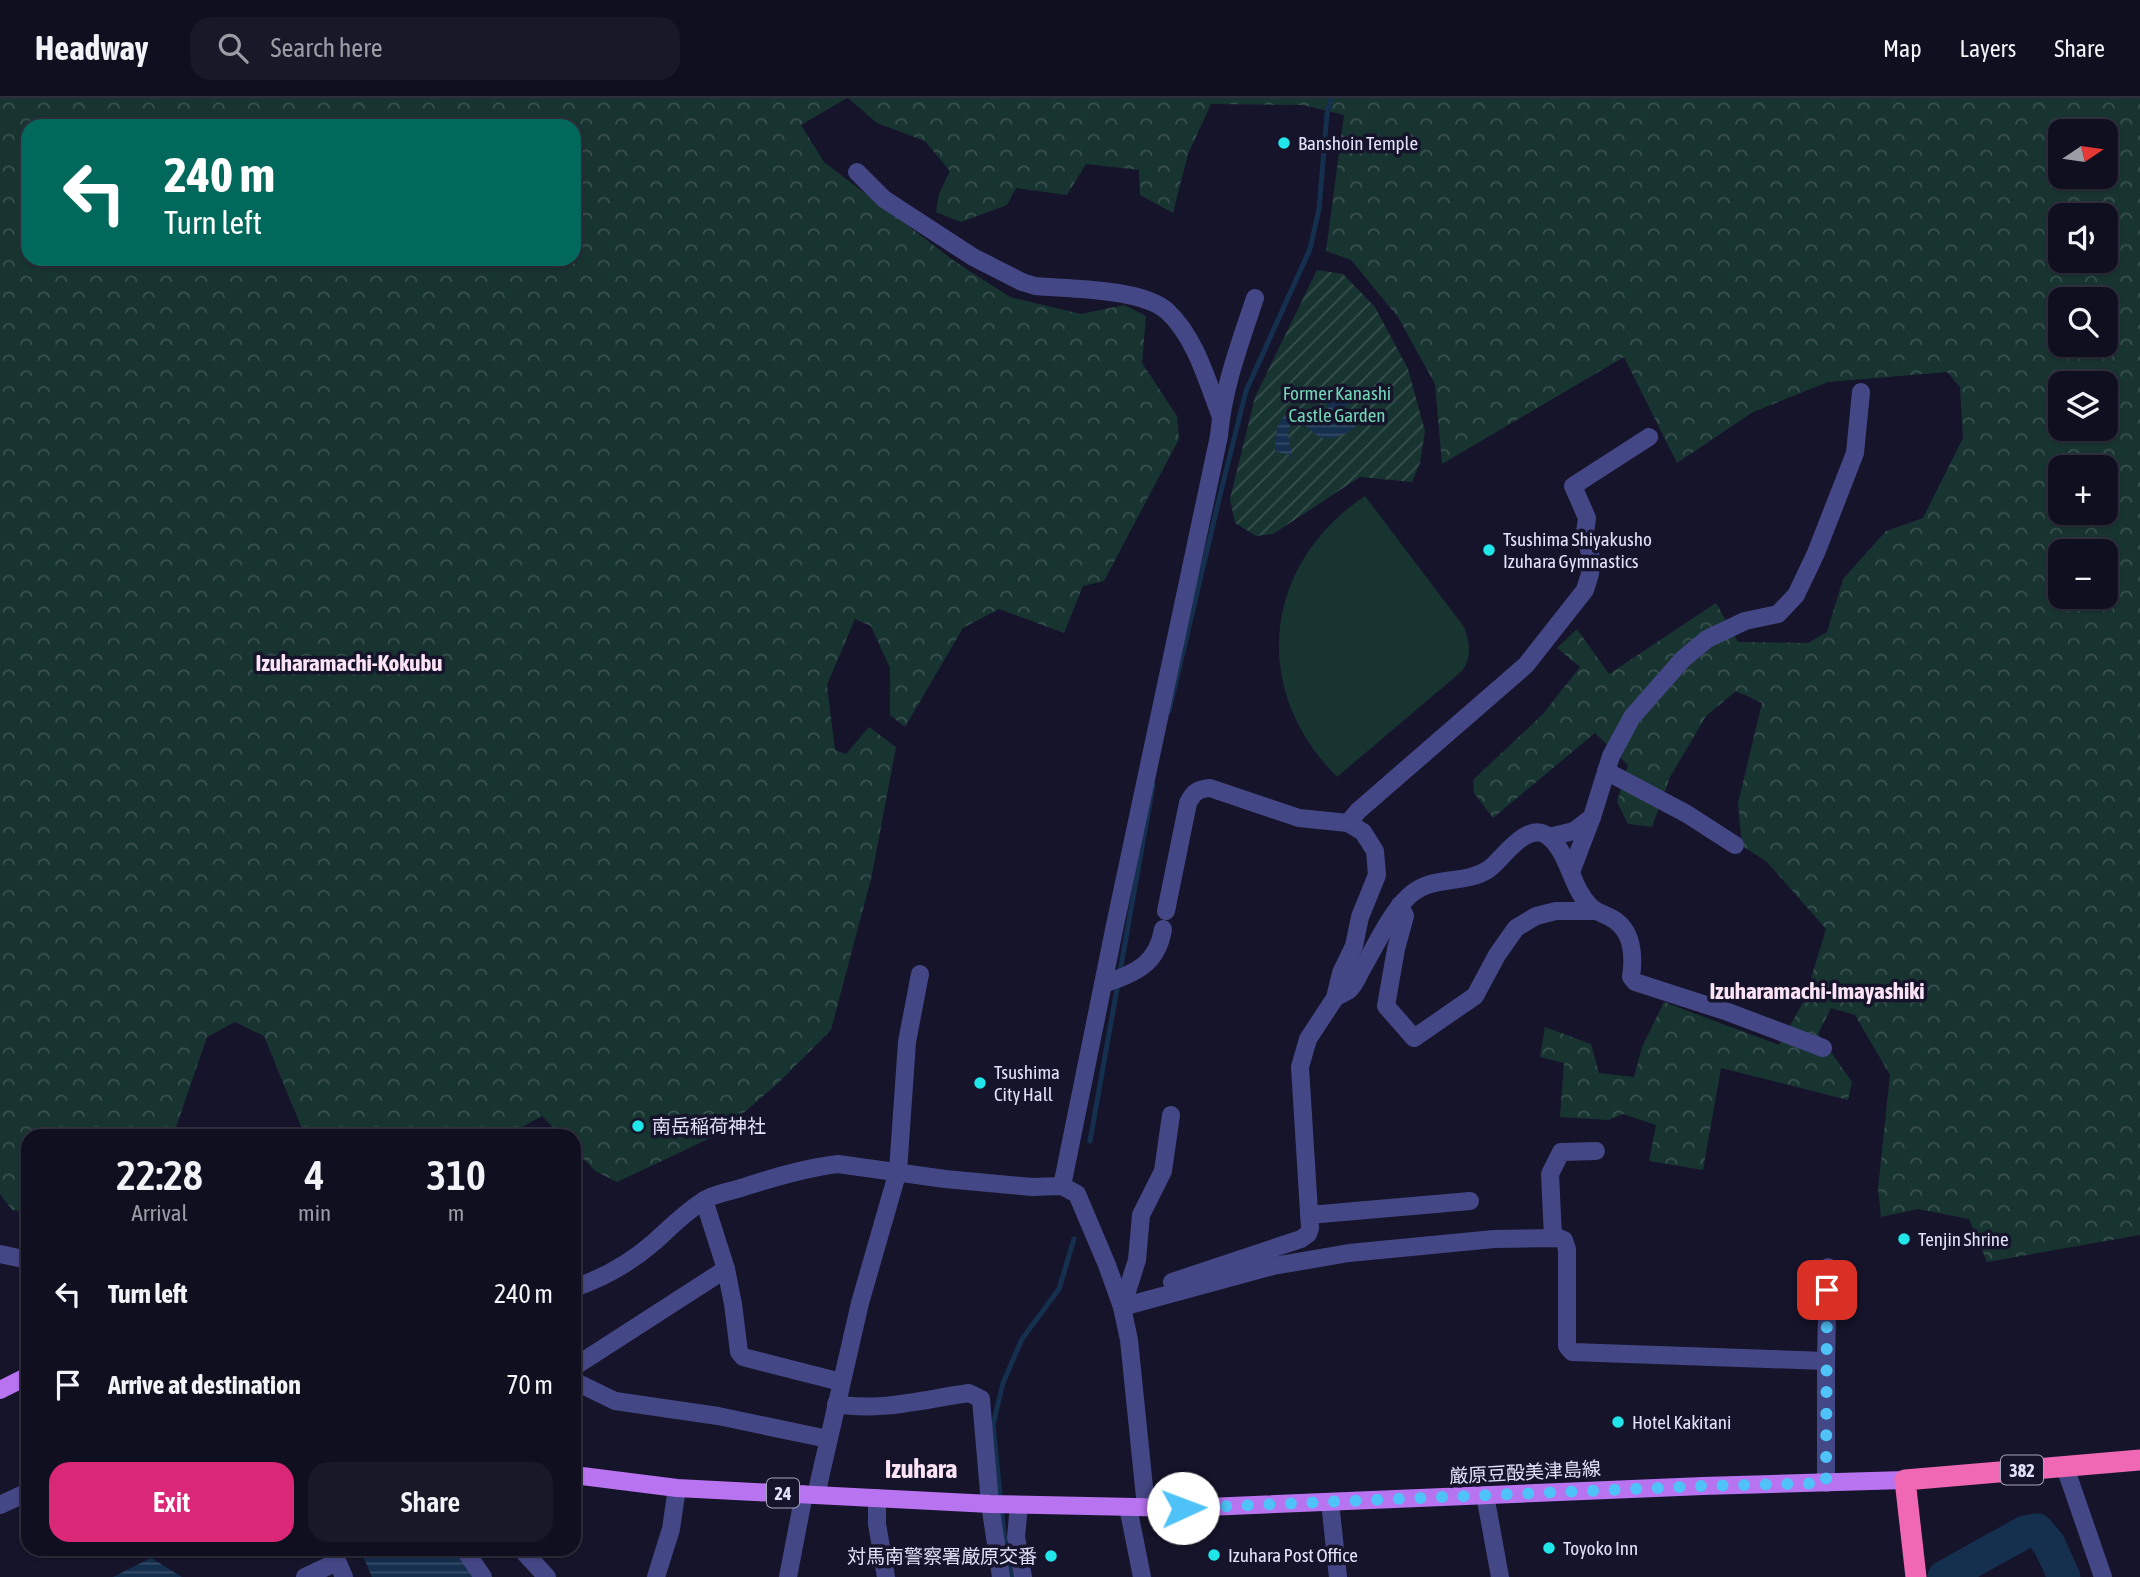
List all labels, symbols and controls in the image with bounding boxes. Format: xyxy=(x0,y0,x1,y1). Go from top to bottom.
search box xyxy=(190,17,680,80)
text: Headway xyxy=(35,29,148,67)
icon: search xyxy=(214,29,252,67)
text: Search here xyxy=(270,33,383,63)
text: Map xyxy=(1883,35,1922,62)
text: Layers xyxy=(1960,35,2016,62)
text: Share xyxy=(2054,35,2105,62)
north arrow xyxy=(2048,119,2118,189)
map controls xyxy=(2048,119,2118,609)
place label: Banshoin Temple xyxy=(1298,132,1418,154)
marker: Banshoin Temple xyxy=(1276,135,1292,151)
text: 240 m xyxy=(164,146,275,202)
icon: left xyxy=(49,147,140,238)
button: sound xyxy=(2048,203,2118,273)
text: Turn left xyxy=(164,204,262,241)
button: search xyxy=(2048,287,2118,357)
button: layers xyxy=(2048,371,2118,441)
park label: Former Kanashi Castle Garden xyxy=(1283,382,1391,426)
button: + xyxy=(2048,455,2118,525)
place label: Tsushima Shiyakusho Izuhara Gymnastics xyxy=(1503,528,1652,572)
button: − xyxy=(2048,539,2118,609)
marker: Tsushima Shiyakusho Izuhara Gymnastics xyxy=(1481,542,1497,558)
district label: Izuharamachi-Kokubu xyxy=(256,650,442,676)
district label: Izuharamachi-Imayashiki xyxy=(1709,978,1925,1004)
place label: Tsushima City Hall xyxy=(994,1061,1060,1105)
marker: Tsushima City Hall xyxy=(972,1075,988,1091)
place label: 南岳稲荷神社 xyxy=(652,1115,766,1137)
marker: 南岳稲荷神社 xyxy=(630,1118,646,1134)
text: 22:28 xyxy=(116,1151,203,1199)
text: 4 xyxy=(305,1151,324,1199)
text: 310 xyxy=(426,1151,486,1199)
text: Arrival xyxy=(131,1200,188,1226)
text: min xyxy=(298,1200,331,1226)
text: m xyxy=(448,1200,464,1226)
place label: Tenjin Shrine xyxy=(1918,1228,2009,1250)
marker: Tenjin Shrine xyxy=(1896,1231,1912,1247)
pin xyxy=(1797,1260,1857,1320)
icon: arrive xyxy=(1808,1271,1846,1309)
icon: left xyxy=(49,1275,87,1313)
text: Turn left xyxy=(108,1279,188,1309)
text: 240 m xyxy=(494,1279,553,1309)
icon: arrive xyxy=(49,1366,87,1404)
text: Arrive at destination xyxy=(108,1370,301,1400)
text: 70 m xyxy=(506,1370,553,1400)
place label: Hotel Kakitani xyxy=(1632,1411,1731,1433)
marker: Hotel Kakitani xyxy=(1610,1414,1626,1430)
district label: Izuhara xyxy=(885,1454,957,1484)
road number: 382 xyxy=(2001,1456,2043,1484)
street label: 厳原豆酘美津島線 xyxy=(1449,1457,1601,1487)
button: Exit xyxy=(49,1462,294,1542)
button: Share xyxy=(308,1462,553,1542)
position arrow xyxy=(1146,1471,1220,1545)
road number: 24 xyxy=(767,1478,799,1508)
place label: Toyoko Inn xyxy=(1563,1537,1638,1559)
marker: Toyoko Inn xyxy=(1541,1540,1557,1556)
place label: Izuhara Post Office xyxy=(1228,1544,1358,1566)
place label: 対馬南警察署厳原交番 xyxy=(847,1545,1037,1567)
marker: Izuhara Post Office xyxy=(1206,1547,1222,1563)
marker: 対馬南警察署厳原交番 xyxy=(1043,1548,1059,1564)

